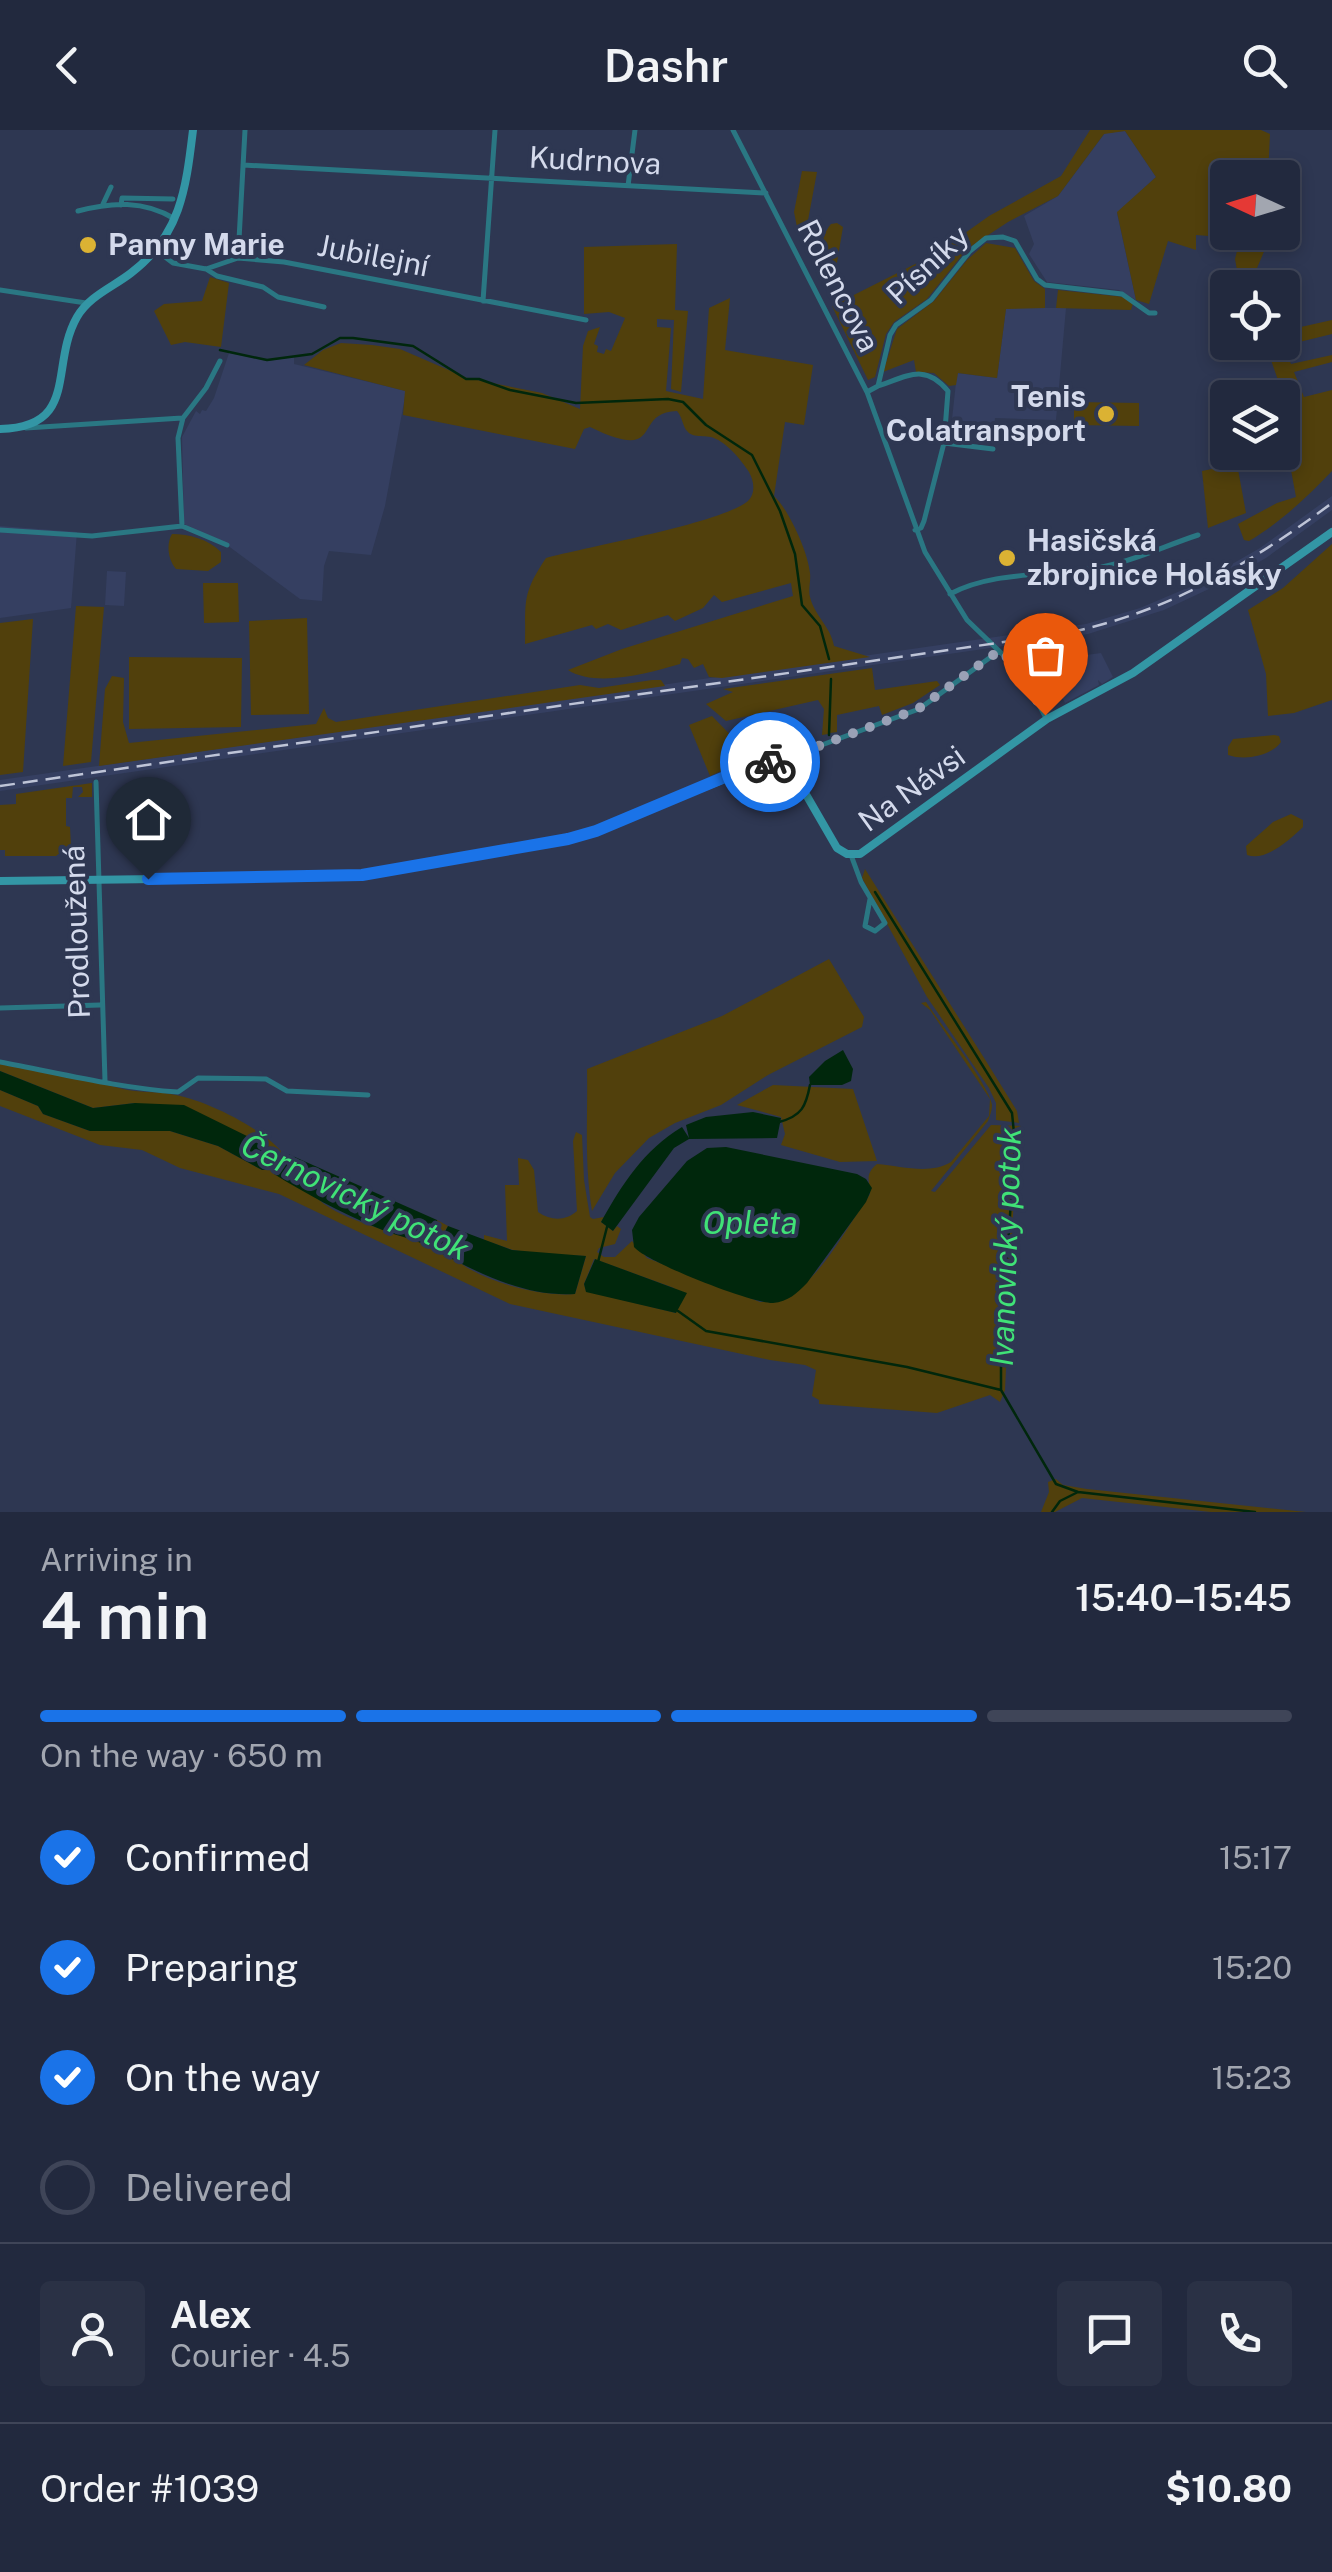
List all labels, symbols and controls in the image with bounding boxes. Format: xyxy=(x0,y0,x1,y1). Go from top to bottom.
icon: back xyxy=(40,38,95,93)
icon: search xyxy=(1237,38,1292,93)
text: Dashr xyxy=(604,39,728,92)
street label: Kudrnova xyxy=(528,139,662,181)
north arrow xyxy=(1210,160,1300,250)
map controls xyxy=(1210,160,1300,470)
street label: Rolencova xyxy=(790,213,888,358)
street label: Písníky xyxy=(879,217,976,311)
place label: Panny Marie xyxy=(108,226,285,262)
street label: Jubilejní xyxy=(314,227,433,284)
marker: Panny Marie xyxy=(77,234,99,256)
button: locate xyxy=(1210,270,1300,360)
place label: Tenis Colatransport xyxy=(886,378,1086,448)
button: layers xyxy=(1210,380,1300,470)
marker: Tenis Colatransport xyxy=(1095,403,1117,425)
place label: Hasičská zbrojnice Holásky xyxy=(1027,522,1282,592)
marker: Hasičská zbrojnice Holásky xyxy=(996,547,1018,569)
pin xyxy=(1003,613,1088,716)
icon: bag xyxy=(1018,628,1073,683)
courier xyxy=(720,712,820,812)
icon: bike xyxy=(743,735,798,790)
street label: Na Návsi xyxy=(851,738,972,839)
pin xyxy=(106,777,191,880)
icon: home xyxy=(121,792,176,847)
street label: Prodloužená xyxy=(55,845,97,1019)
water label: Černovický potok xyxy=(235,1125,476,1268)
water label: Ivanovický potok xyxy=(983,1126,1028,1367)
water label: Opleta xyxy=(702,1204,798,1241)
text: Arriving in xyxy=(40,1541,193,1578)
text: 15:40–15:45 xyxy=(1075,1575,1292,1620)
text: 4 min xyxy=(40,1577,209,1654)
text: On the way · 650 m xyxy=(40,1737,323,1774)
icon: check xyxy=(40,1830,95,1885)
text: Confirmed xyxy=(125,1835,310,1880)
text: 15:17 xyxy=(1219,1839,1292,1876)
icon: check xyxy=(40,1940,95,1995)
text: Preparing xyxy=(125,1945,299,1990)
text: 15:20 xyxy=(1212,1949,1292,1986)
icon: check xyxy=(40,2050,95,2105)
text: On the way xyxy=(125,2055,321,2100)
text: 15:23 xyxy=(1211,2059,1292,2096)
text: Delivered xyxy=(125,2165,293,2210)
button: person xyxy=(40,2281,145,2386)
button: chat xyxy=(1057,2281,1162,2386)
button: phone xyxy=(1187,2281,1292,2386)
text: Alex xyxy=(170,2292,252,2337)
text: Courier · 4.5 xyxy=(170,2337,350,2374)
text: Order #1039 xyxy=(40,2466,259,2511)
text: $10.80 xyxy=(1165,2466,1292,2511)

